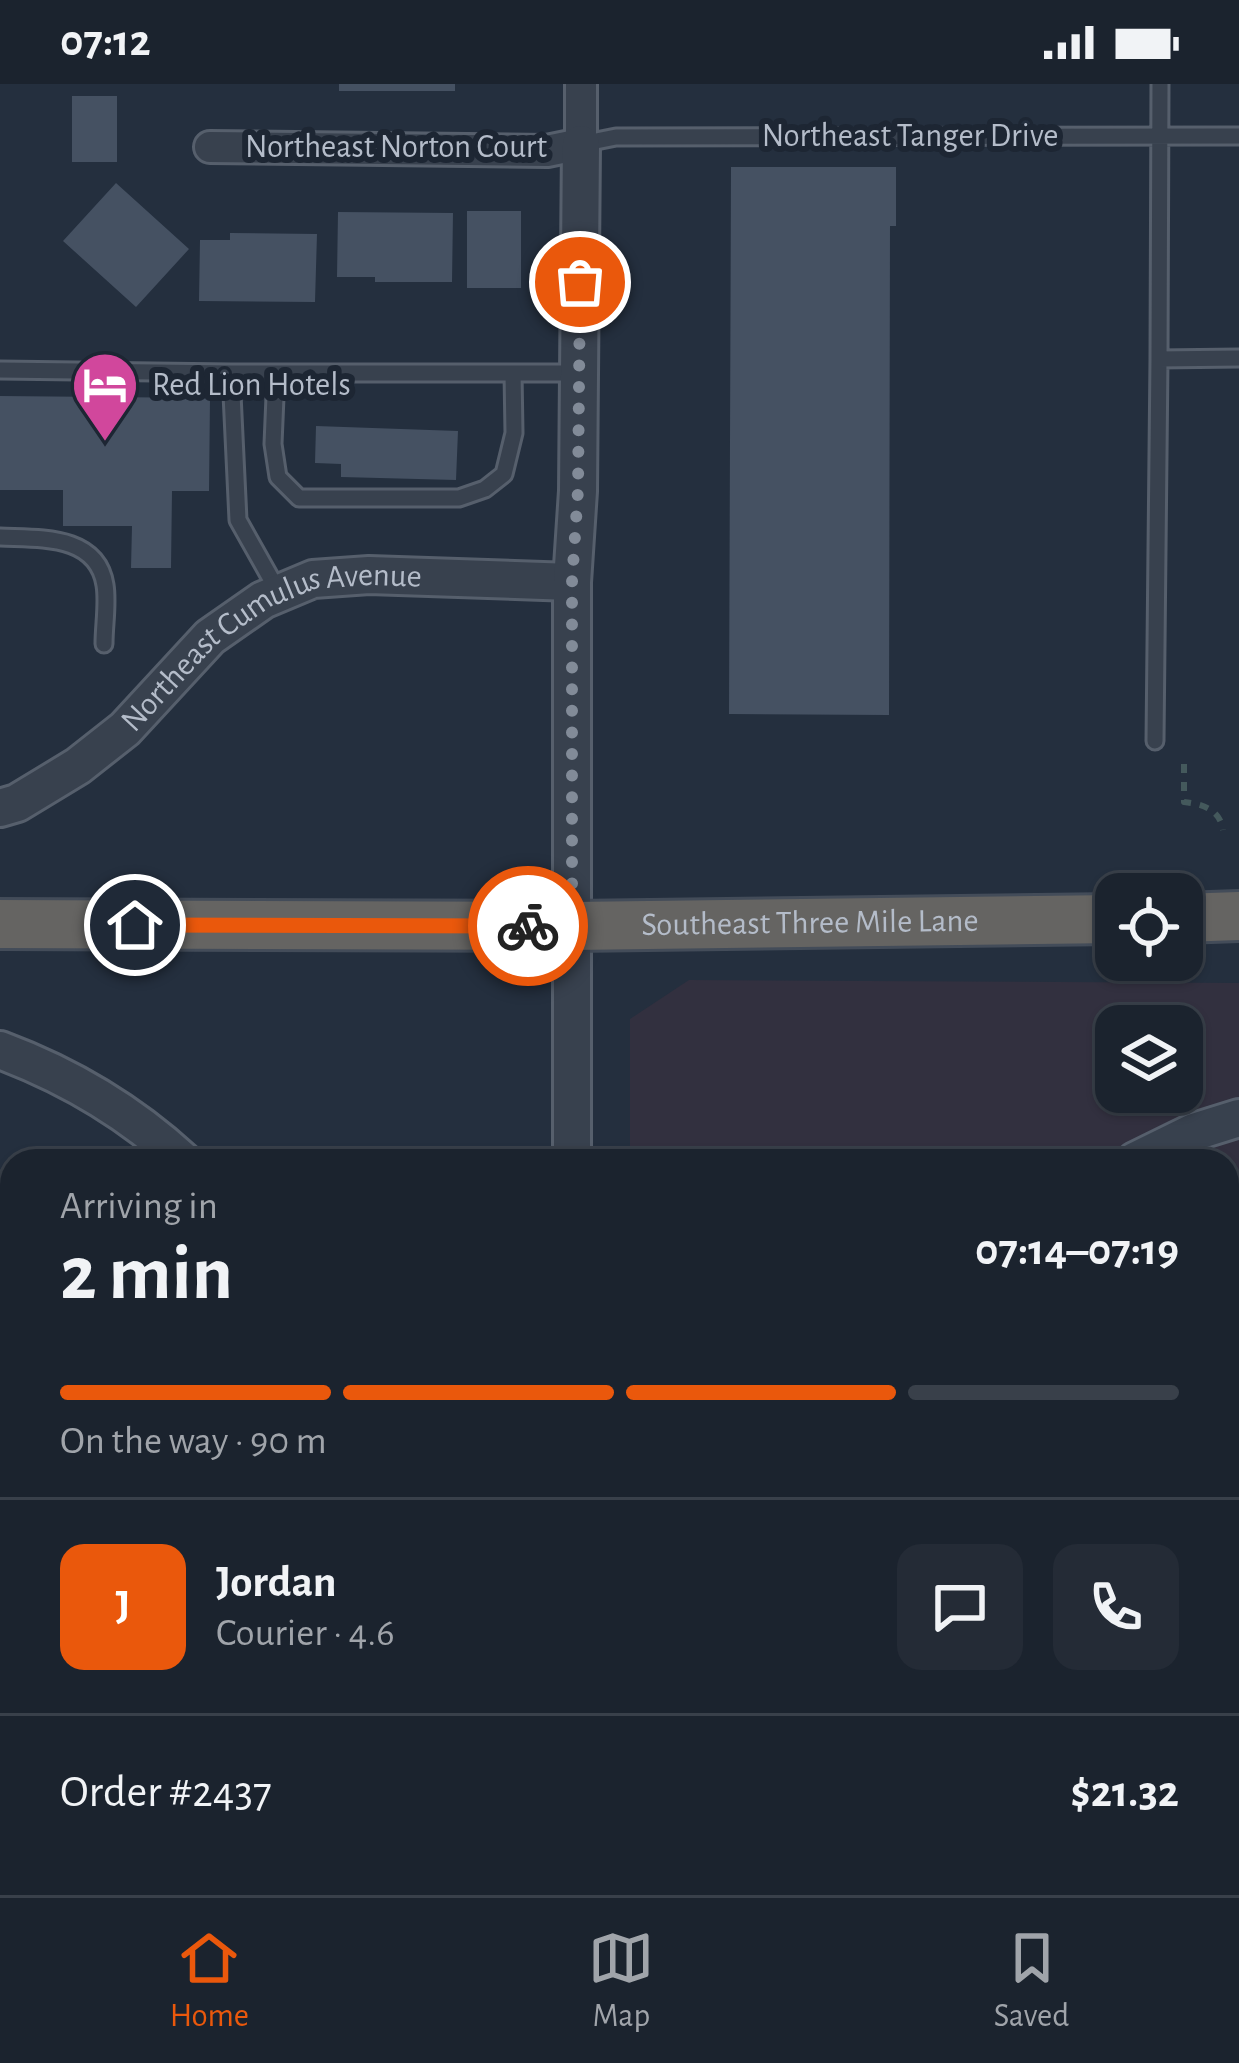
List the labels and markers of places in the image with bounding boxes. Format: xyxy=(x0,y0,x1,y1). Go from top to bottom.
pin xyxy=(529,231,631,333)
hotel icon: Red Lion Hotels xyxy=(70,350,140,444)
place label: Red Lion Hotels xyxy=(152,369,351,402)
pin xyxy=(84,874,186,976)

